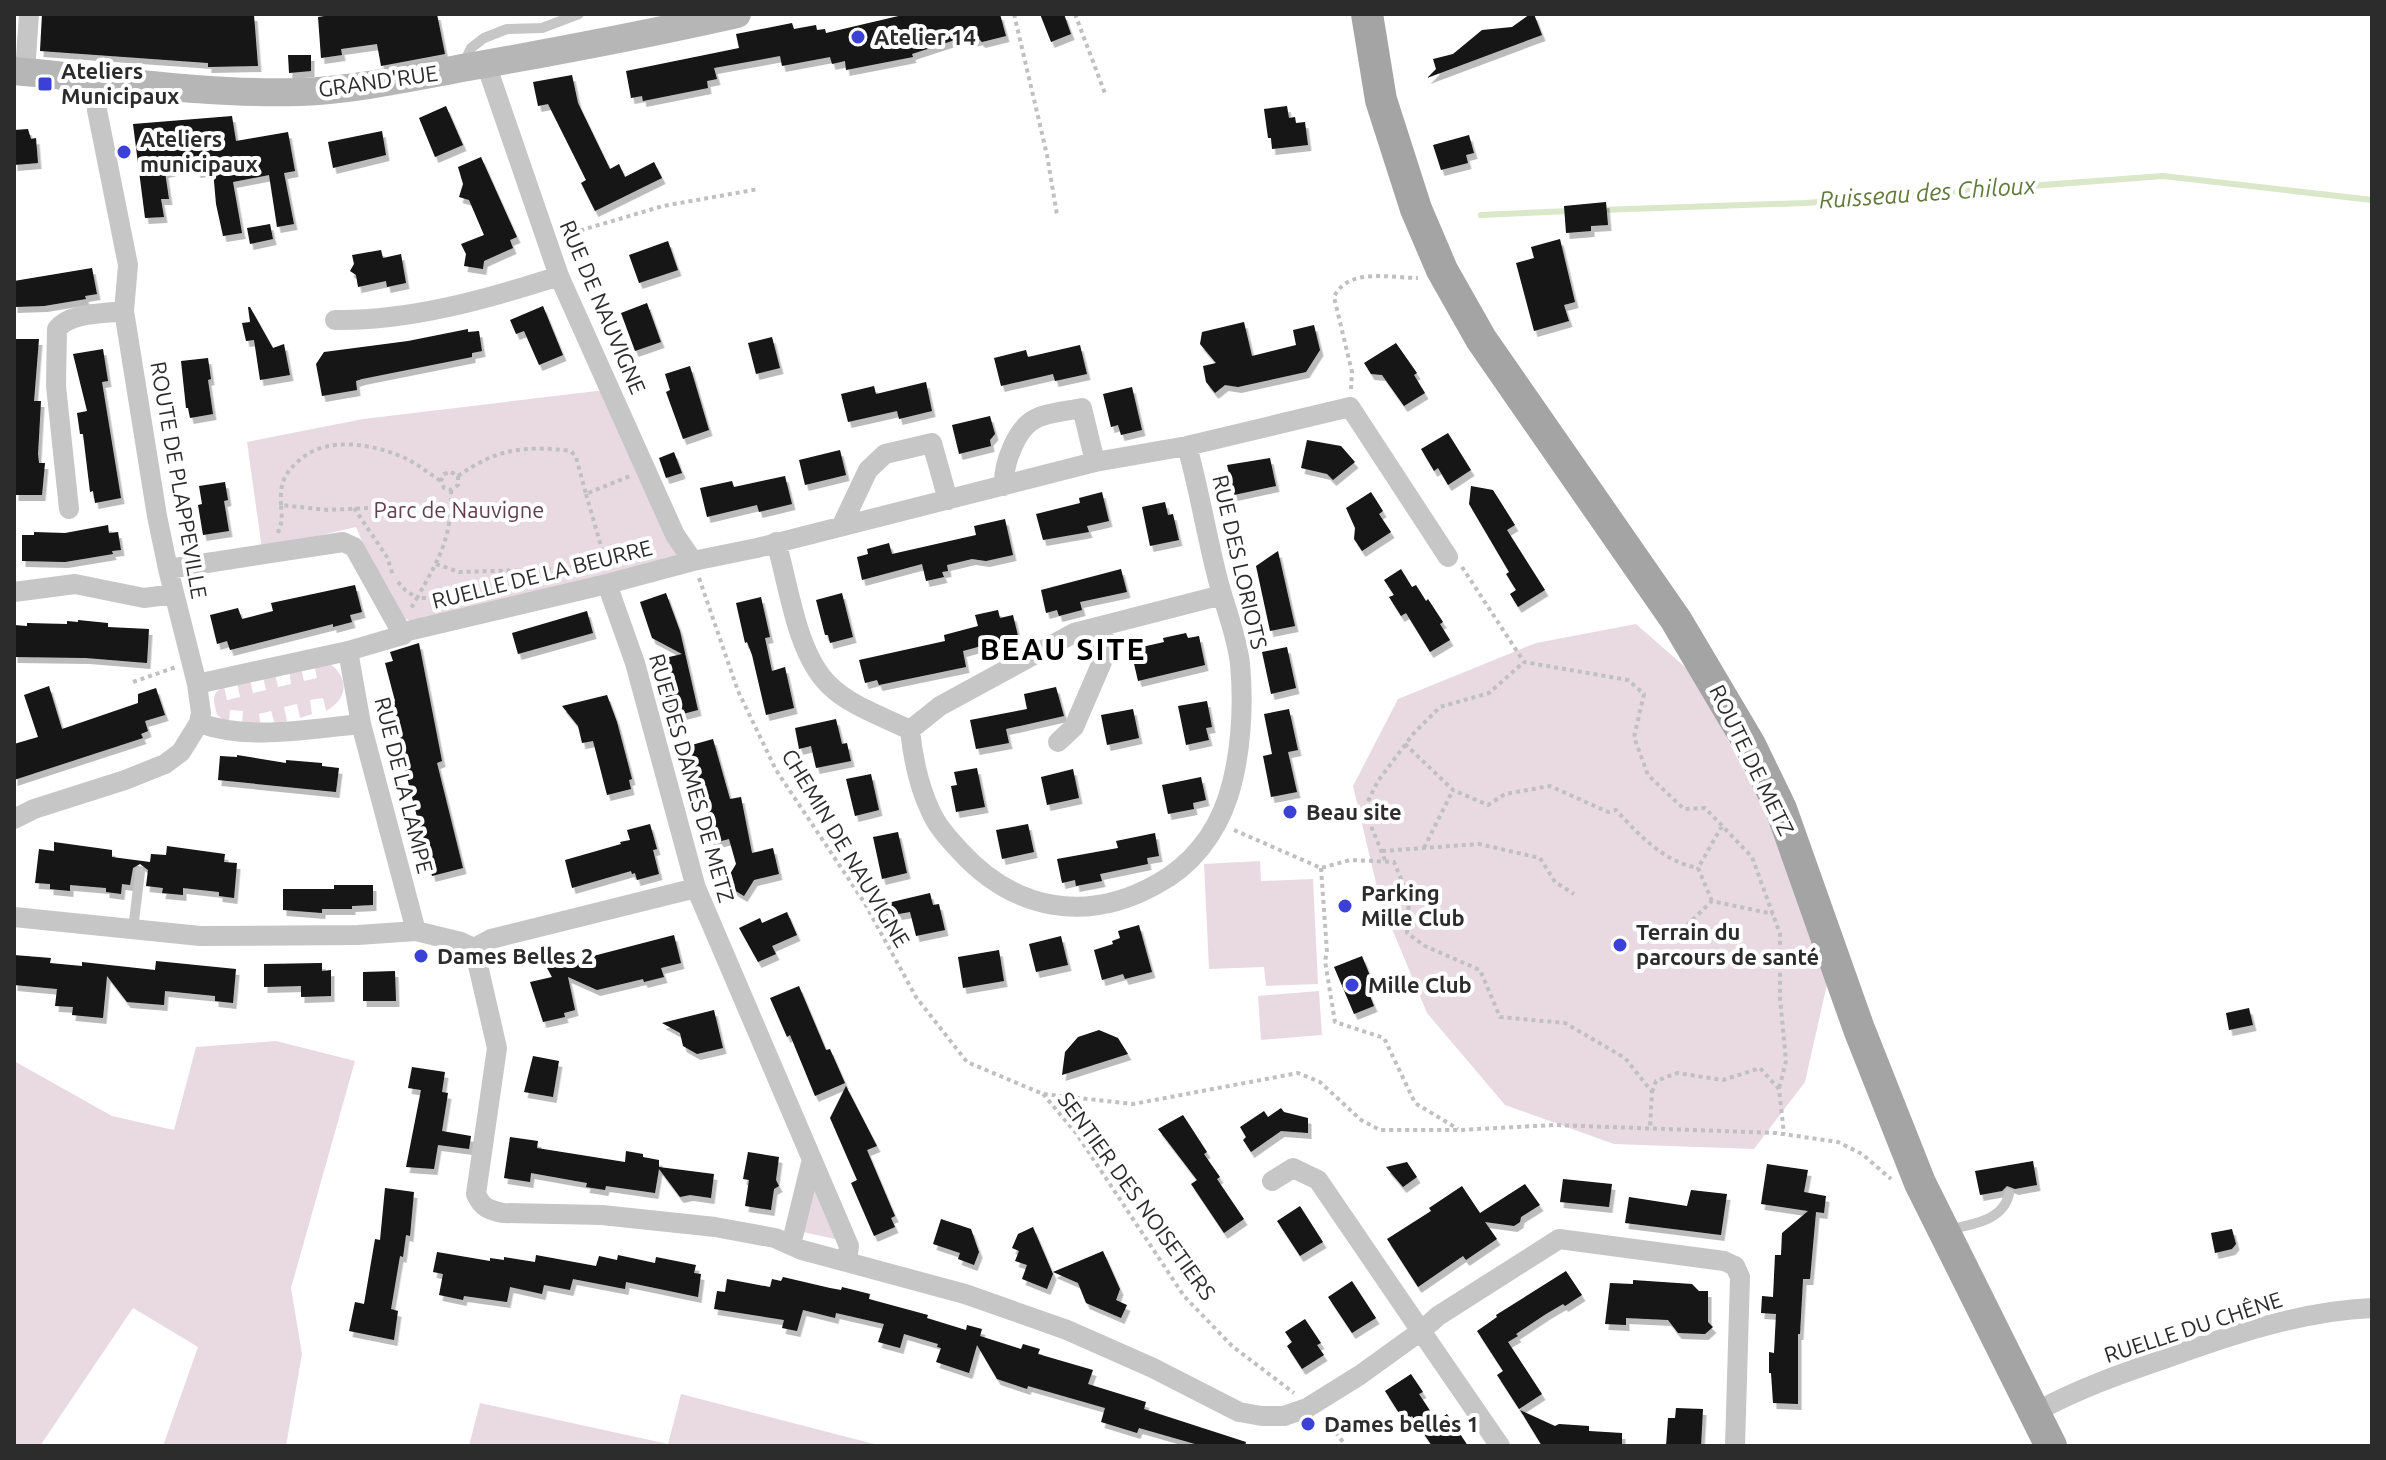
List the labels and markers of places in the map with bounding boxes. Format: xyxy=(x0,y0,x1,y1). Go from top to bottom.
place label: Atelier 14 xyxy=(874,24,976,49)
marker: Atelier 14 xyxy=(849,28,867,46)
place label: Ateliers Municipaux xyxy=(61,58,179,108)
marker: Ateliers Municipaux xyxy=(36,75,54,93)
place label: Ateliers municipaux xyxy=(140,126,258,176)
marker: Ateliers municipaux xyxy=(115,143,133,161)
place label: Beau site xyxy=(1306,799,1402,824)
marker: Beau site xyxy=(1281,803,1299,821)
place label: Parking Mille Club xyxy=(1361,880,1465,930)
marker: Parking Mille Club xyxy=(1336,897,1354,915)
place label: Terrain du parcours de santé xyxy=(1636,919,1819,969)
marker: Terrain du parcours de santé xyxy=(1611,936,1629,954)
place label: Dames Belles 2 xyxy=(437,943,594,968)
marker: Dames Belles 2 xyxy=(412,947,430,965)
place label: Mille Club xyxy=(1368,972,1472,997)
marker: Mille Club xyxy=(1343,976,1361,994)
place label: Dames belles 1 xyxy=(1324,1411,1479,1436)
marker: Dames belles 1 xyxy=(1299,1415,1317,1433)

